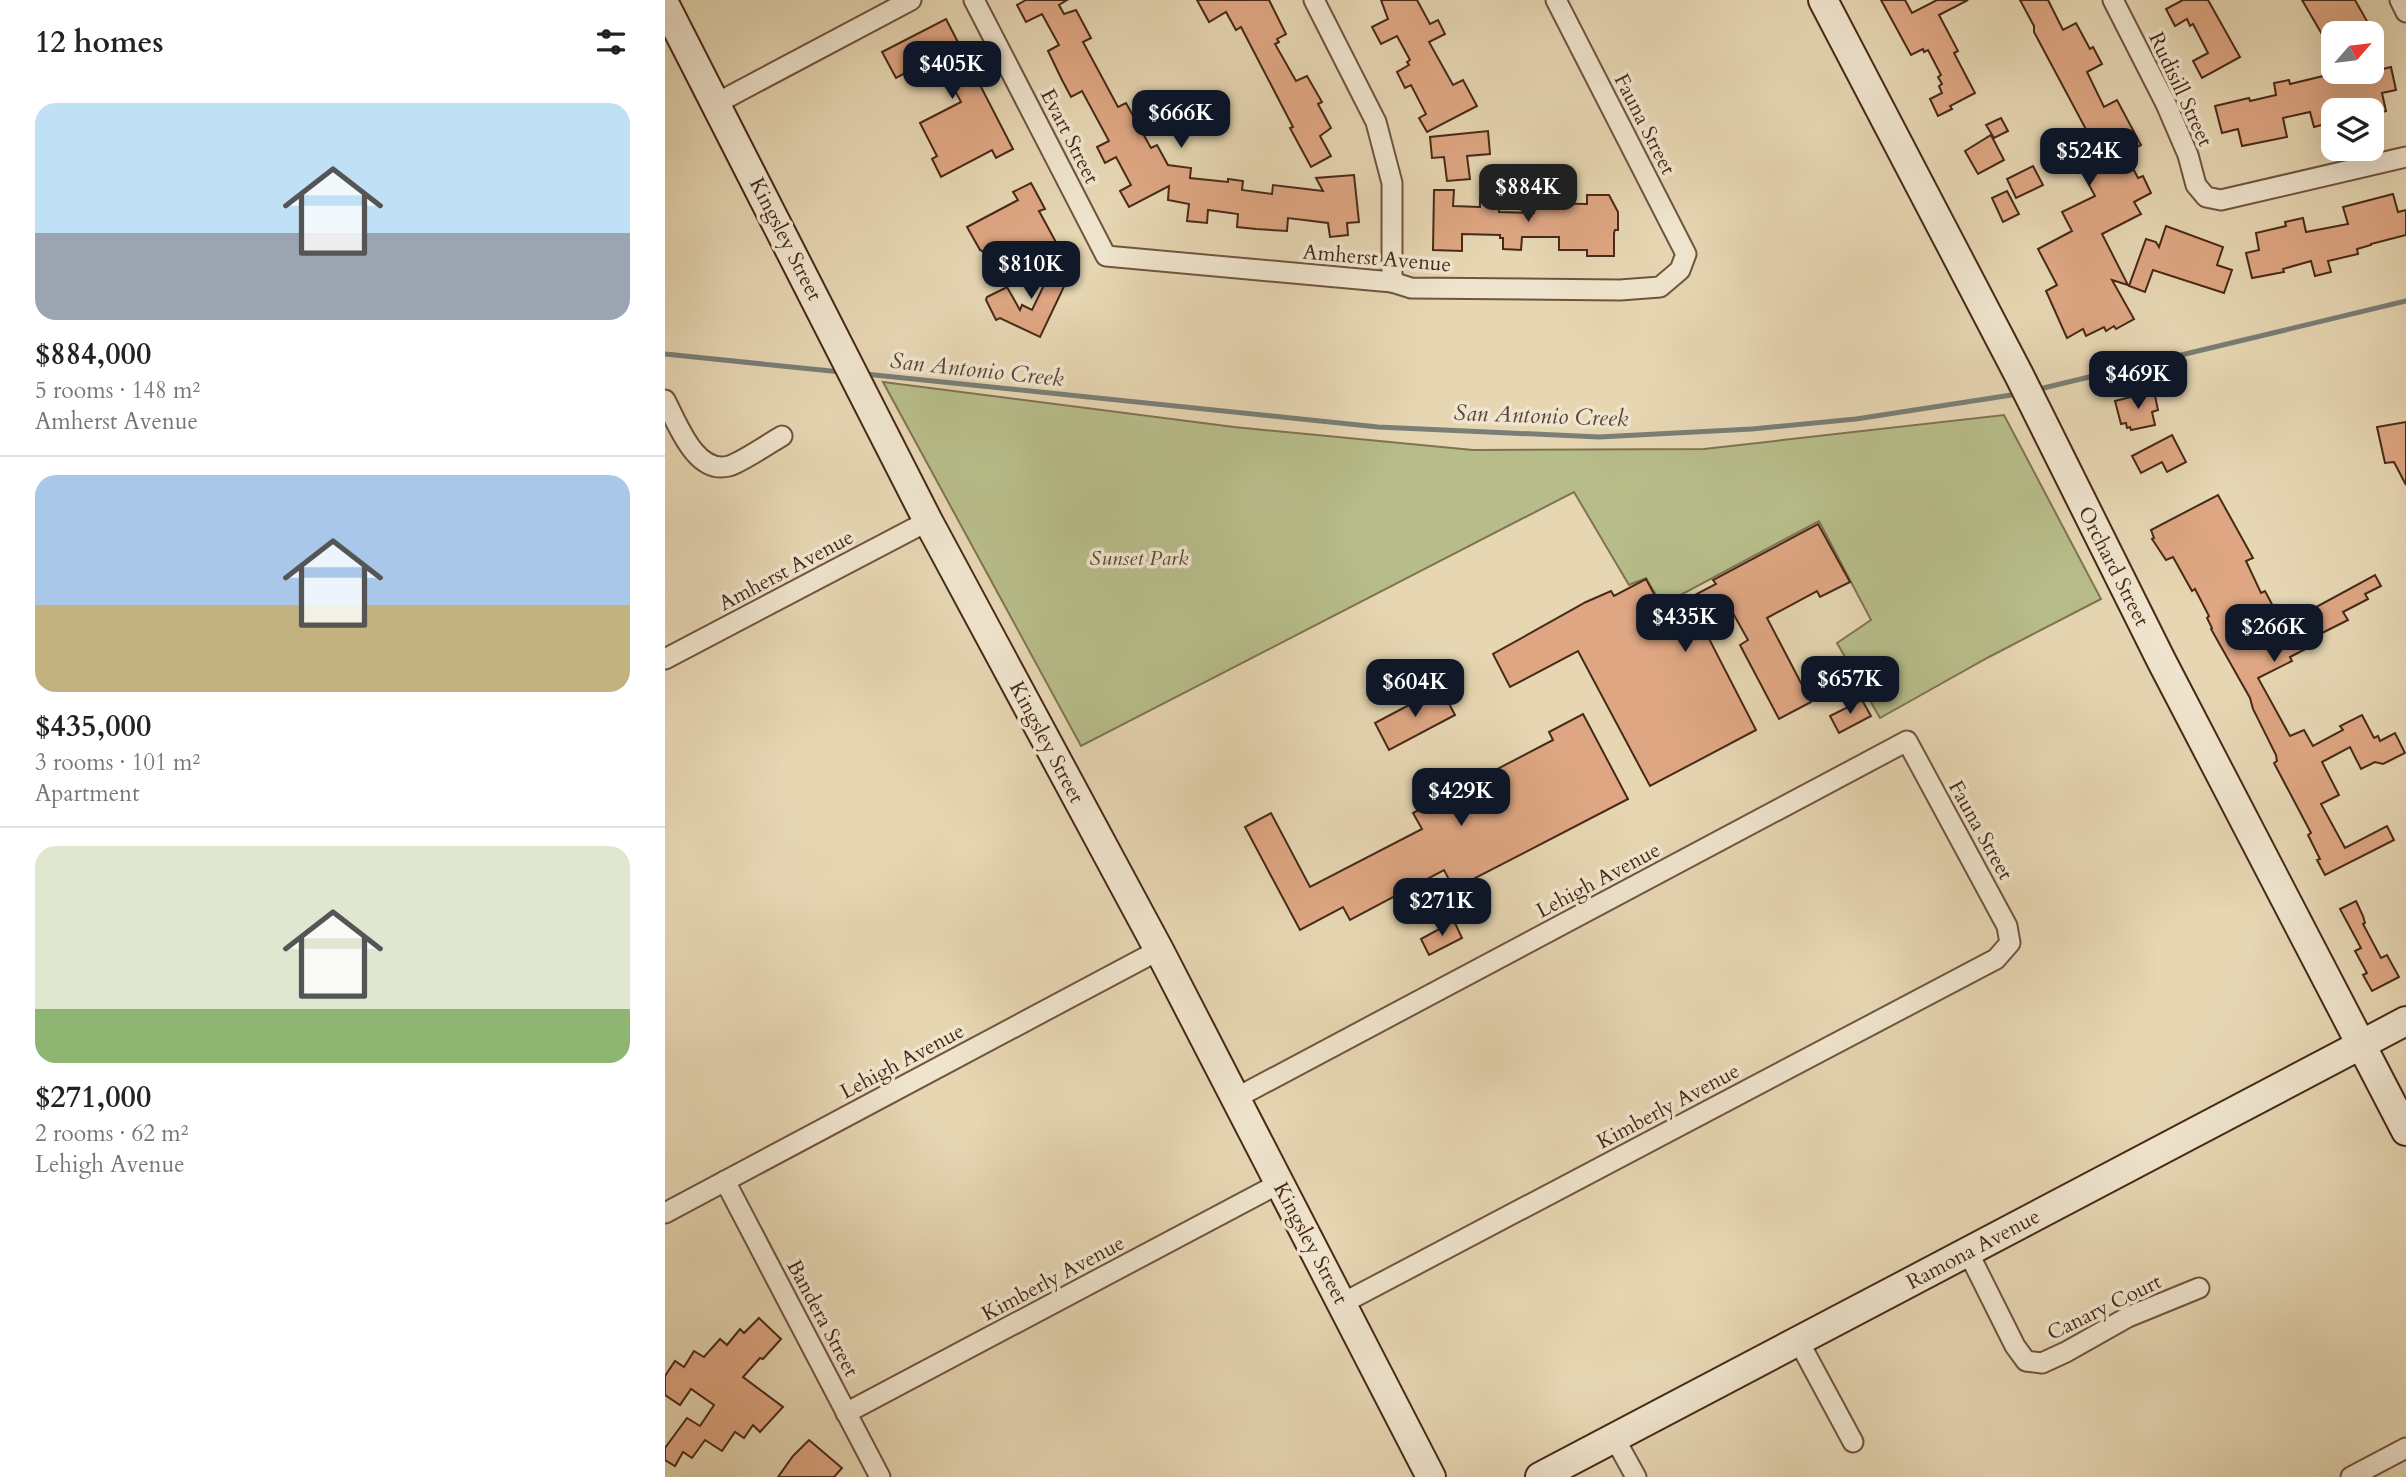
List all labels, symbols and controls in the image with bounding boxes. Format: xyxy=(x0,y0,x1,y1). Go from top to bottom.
north arrow xyxy=(2321,21,2383,84)
map controls xyxy=(2321,21,2384,161)
text: 12 homes xyxy=(35,22,164,63)
icon: filters xyxy=(592,23,630,61)
street label: Rudisill Street xyxy=(2141,27,2220,151)
pin: $405K xyxy=(903,42,1001,101)
text: $405K xyxy=(919,48,985,79)
street label: Fauna Street xyxy=(1607,69,1683,180)
street label: Evart Street xyxy=(1033,84,1106,189)
pin: $666K xyxy=(1132,90,1230,150)
text: $666K xyxy=(1148,97,1214,128)
button: layers xyxy=(2321,98,2384,161)
pin: $524K xyxy=(2040,128,2138,188)
text: $524K xyxy=(2056,135,2122,166)
icon: home xyxy=(270,148,396,274)
pin: $884K xyxy=(1479,164,1577,224)
text: $884K xyxy=(1495,171,1561,202)
street label: Kingsley Street xyxy=(742,173,829,306)
street label: Amherst Avenue xyxy=(1302,238,1452,279)
pin: $810K xyxy=(982,242,1080,301)
text: $810K xyxy=(998,248,1064,279)
text: $884,000 xyxy=(35,334,151,375)
water label: San Antonio Creek xyxy=(889,345,1066,394)
pin: $469K xyxy=(2089,352,2187,411)
text: $469K xyxy=(2105,358,2171,389)
text: 5 rooms · 148 m² xyxy=(35,375,200,406)
water label: San Antonio Creek xyxy=(1453,397,1629,434)
text: Amherst Avenue xyxy=(35,406,198,437)
street label: Orchard Street xyxy=(2071,501,2156,631)
icon: home xyxy=(270,520,396,646)
street label: Amherst Avenue xyxy=(714,523,859,618)
park label: Sunset Park xyxy=(1090,544,1189,573)
pin: $435K xyxy=(1636,594,1734,654)
text: $435K xyxy=(1652,601,1718,632)
pin: $266K xyxy=(2225,604,2323,664)
text: $266K xyxy=(2241,611,2307,642)
pin: $657K xyxy=(1801,656,1899,716)
pin: $604K xyxy=(1366,660,1464,719)
text: $657K xyxy=(1817,663,1883,694)
text: $604K xyxy=(1382,666,1448,697)
street label: Kingsley Street xyxy=(1002,676,1091,809)
text: $435,000 xyxy=(35,706,151,747)
text: 3 rooms · 101 m² xyxy=(35,747,200,778)
pin: $429K xyxy=(1412,768,1510,828)
text: $429K xyxy=(1428,775,1494,806)
street label: Fauna Street xyxy=(1941,775,2020,886)
text: Apartment xyxy=(35,778,139,809)
street label: Lehigh Avenue xyxy=(1531,836,1665,925)
pin: $271K xyxy=(1393,878,1491,938)
text: $271K xyxy=(1409,885,1475,916)
icon: home xyxy=(270,891,396,1017)
street label: Lehigh Avenue xyxy=(835,1017,969,1106)
street label: Kimberly Avenue xyxy=(1592,1057,1745,1156)
text: $271,000 xyxy=(35,1077,151,1118)
text: 2 rooms · 62 m² xyxy=(35,1118,188,1149)
text: Lehigh Avenue xyxy=(35,1149,185,1180)
street label: Kingsley Street xyxy=(1266,1177,1355,1310)
street label: Ramona Avenue xyxy=(1901,1202,2045,1297)
street label: Kimberly Avenue xyxy=(977,1229,1130,1328)
street label: Bandera Street xyxy=(779,1255,866,1382)
street label: Canary Court xyxy=(2042,1267,2167,1348)

